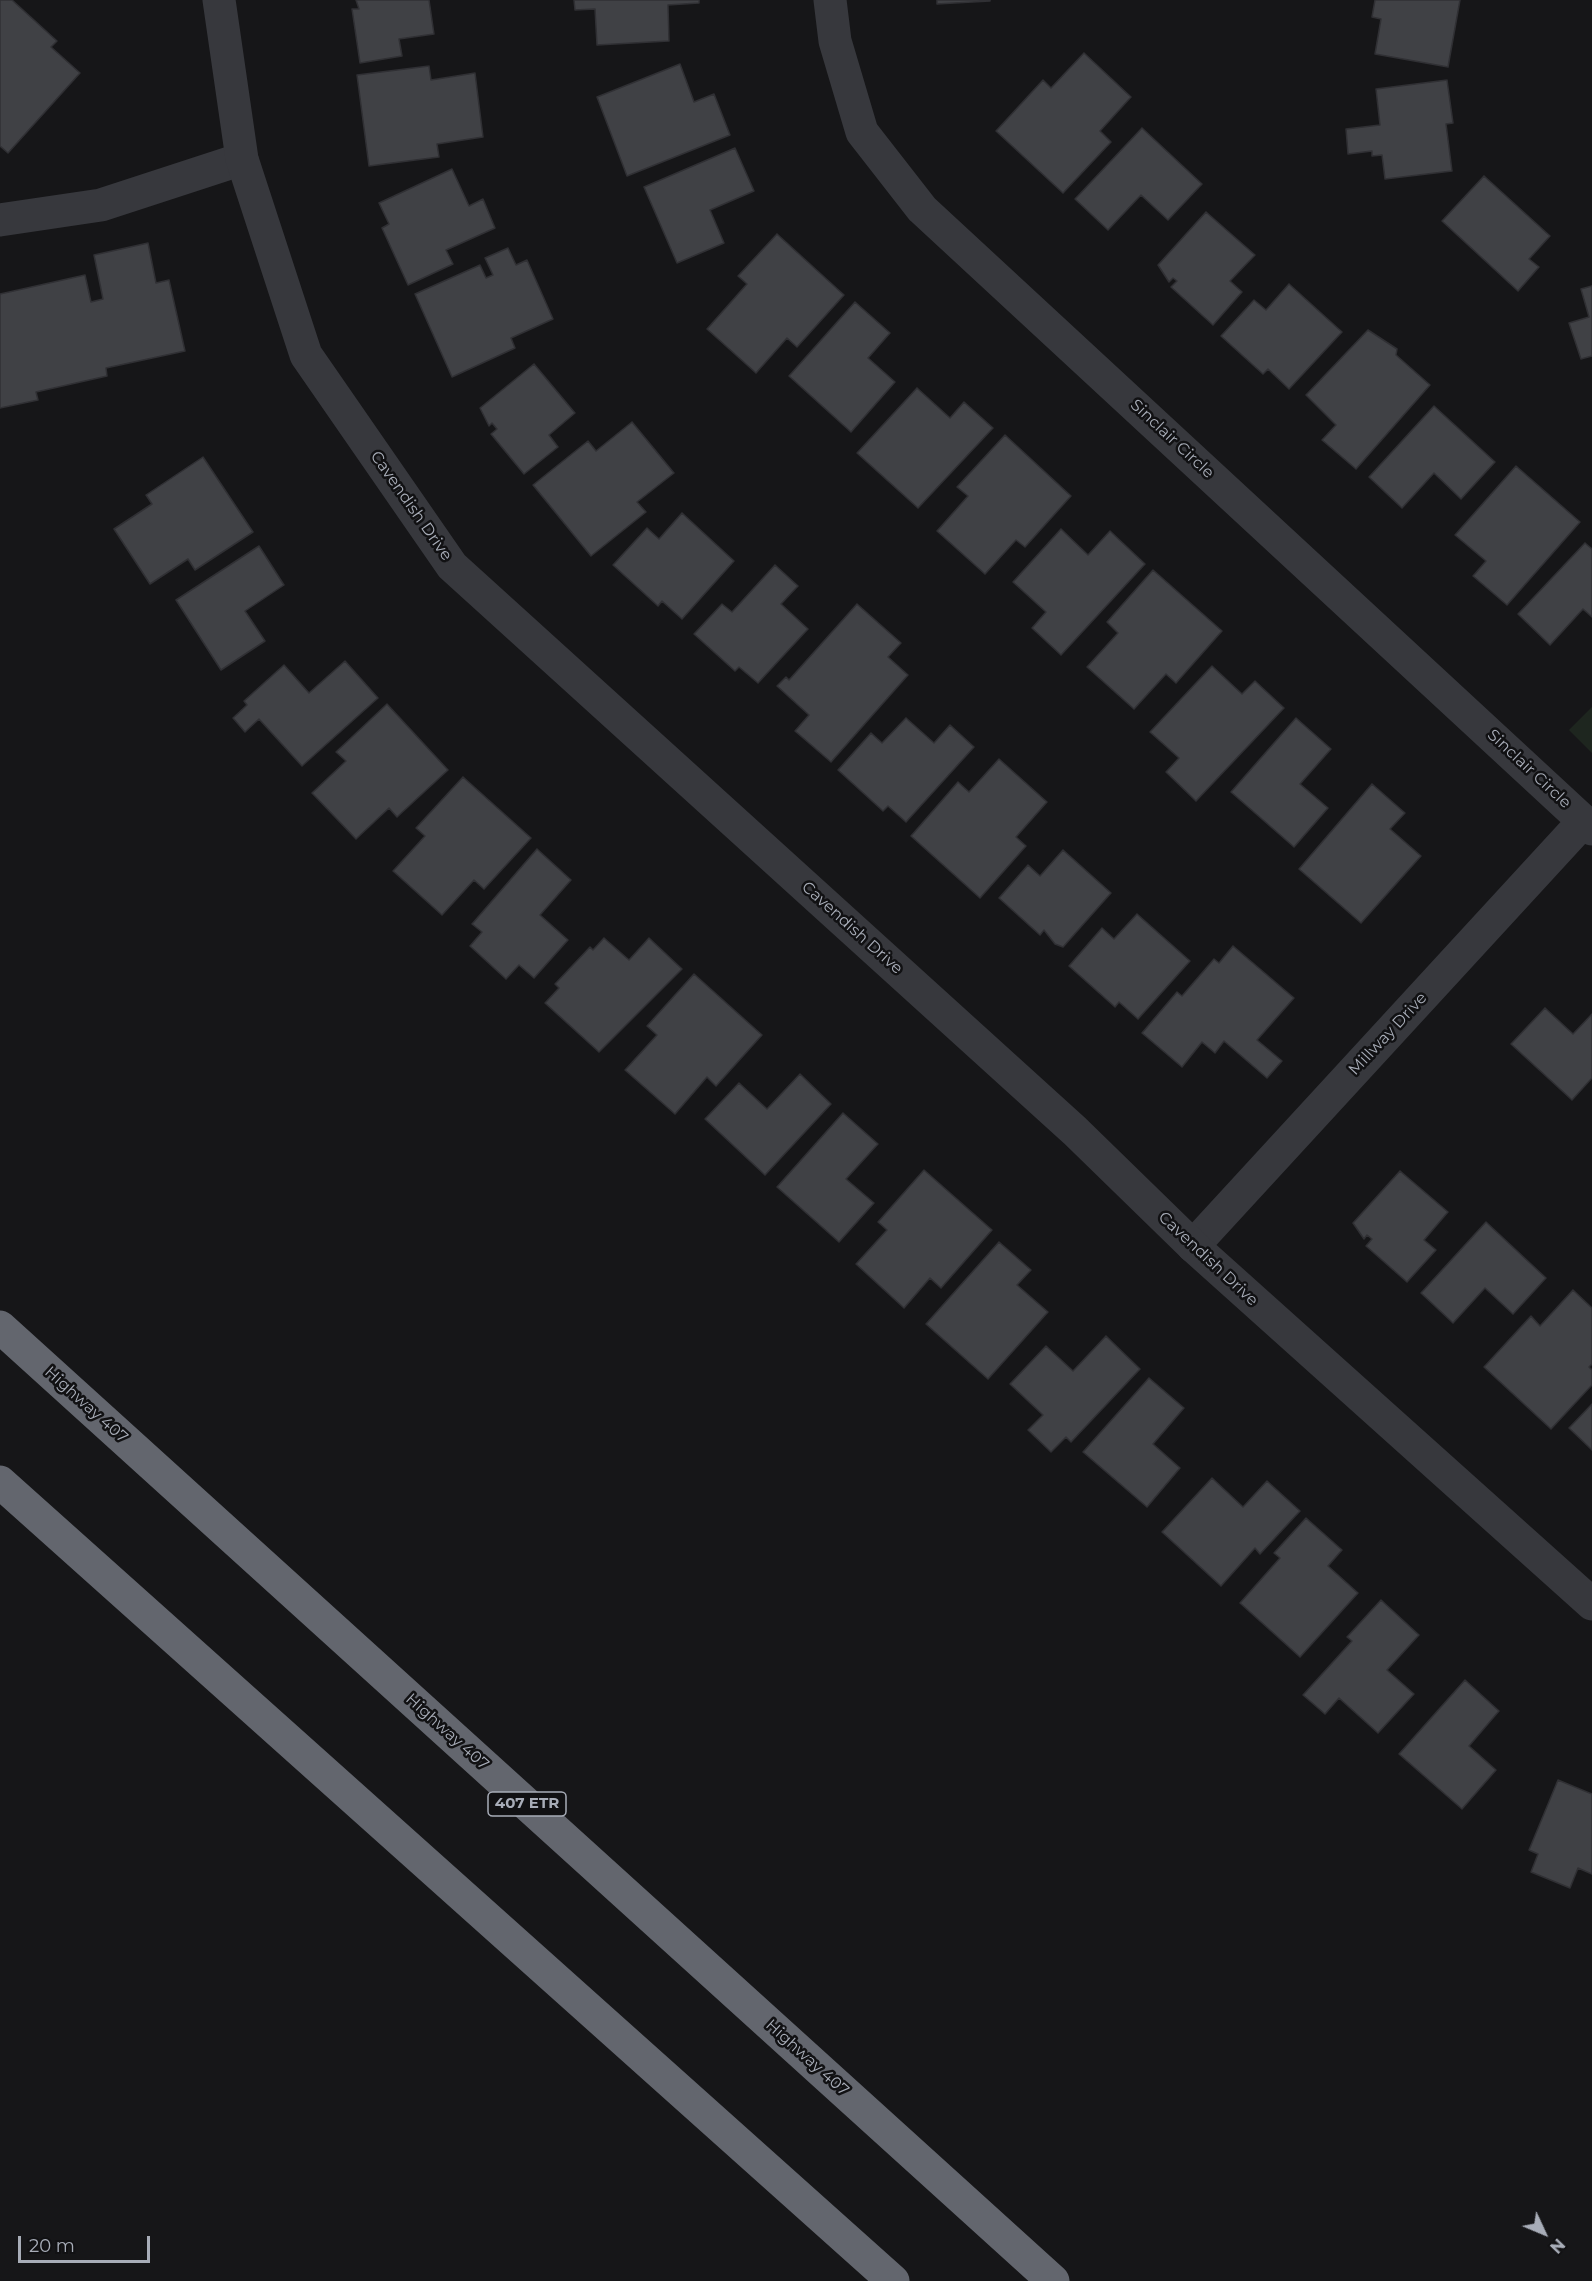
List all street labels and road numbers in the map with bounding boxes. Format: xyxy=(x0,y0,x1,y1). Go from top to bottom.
street label: Sinclair Circle xyxy=(1126,395,1218,483)
street label: Cavendish Drive xyxy=(366,448,456,564)
street label: Sinclair Circle xyxy=(1483,725,1575,813)
street label: Cavendish Drive xyxy=(798,878,906,978)
street label: Millway Drive xyxy=(1345,989,1431,1079)
street label: Cavendish Drive xyxy=(1154,1208,1262,1310)
street label: Highway 407 xyxy=(41,1363,131,1447)
street label: Highway 407 xyxy=(402,1690,492,1774)
road number: 407 ETR xyxy=(488,1792,566,1816)
street label: Highway 407 xyxy=(762,2016,852,2100)

